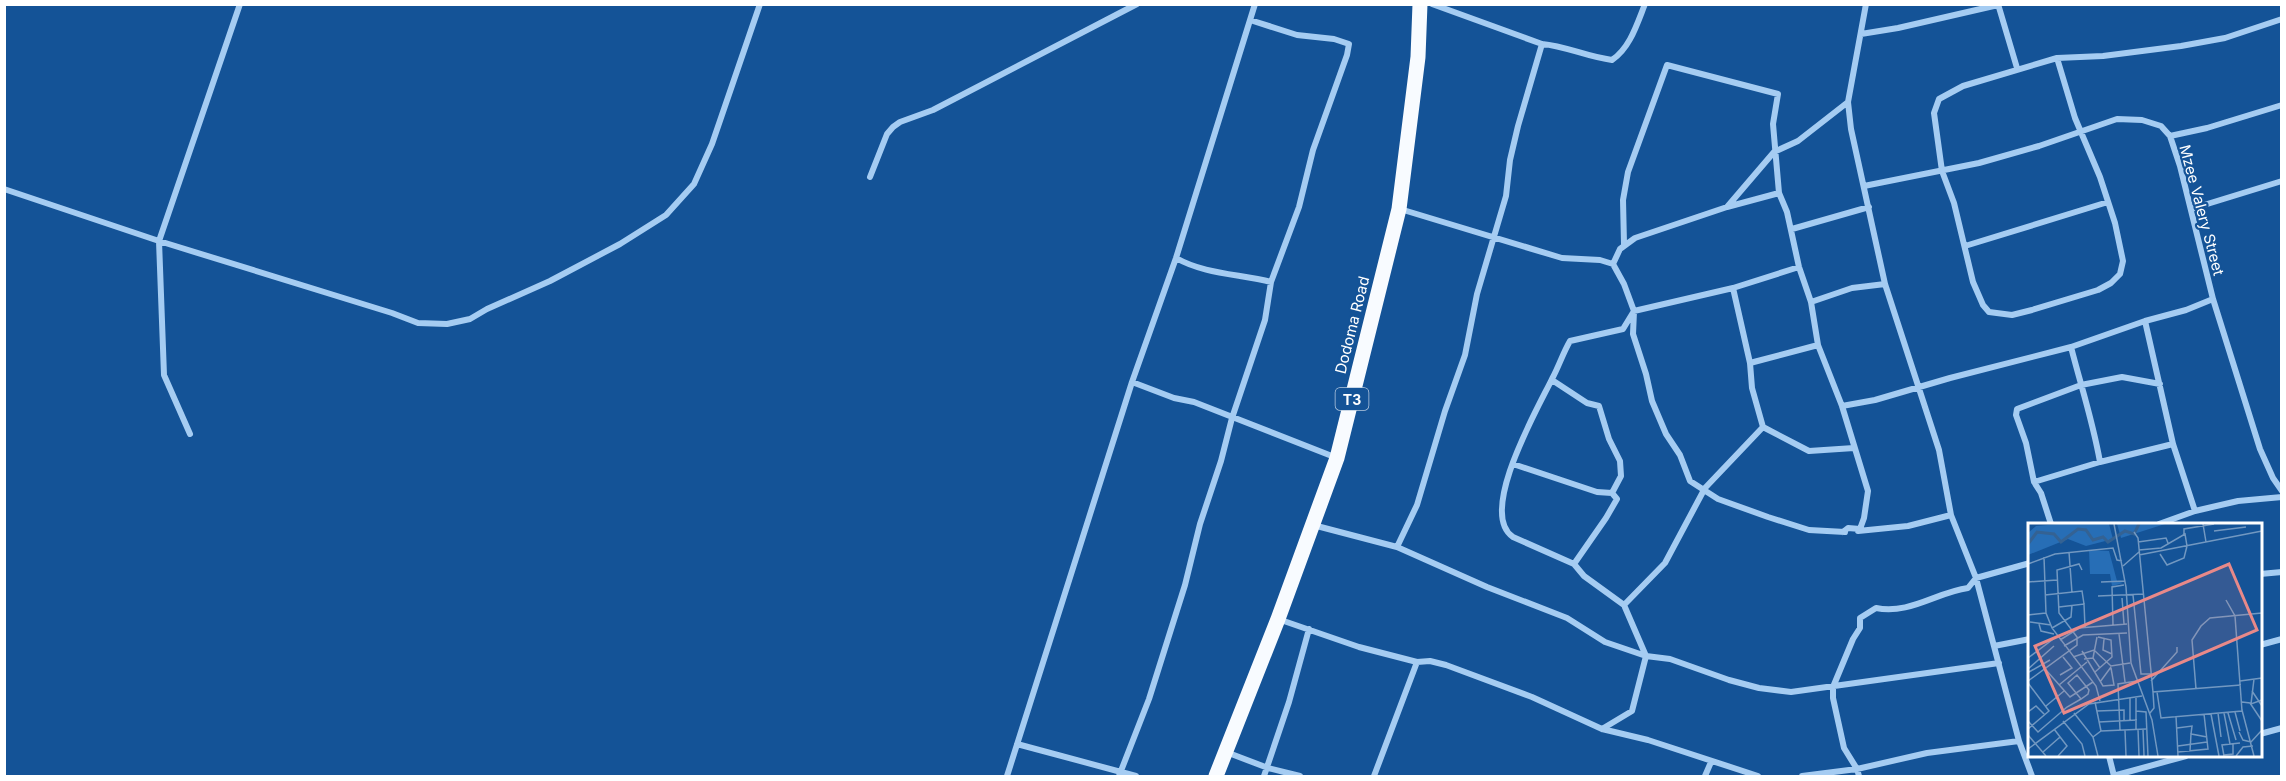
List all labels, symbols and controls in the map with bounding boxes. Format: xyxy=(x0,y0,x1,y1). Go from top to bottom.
street label: Mzee Valery Street xyxy=(2175,143,2229,278)
street label: Dodoma Road xyxy=(1331,274,1373,376)
road number: T3 xyxy=(1336,388,1368,410)
inset map xyxy=(2028,523,2262,757)

